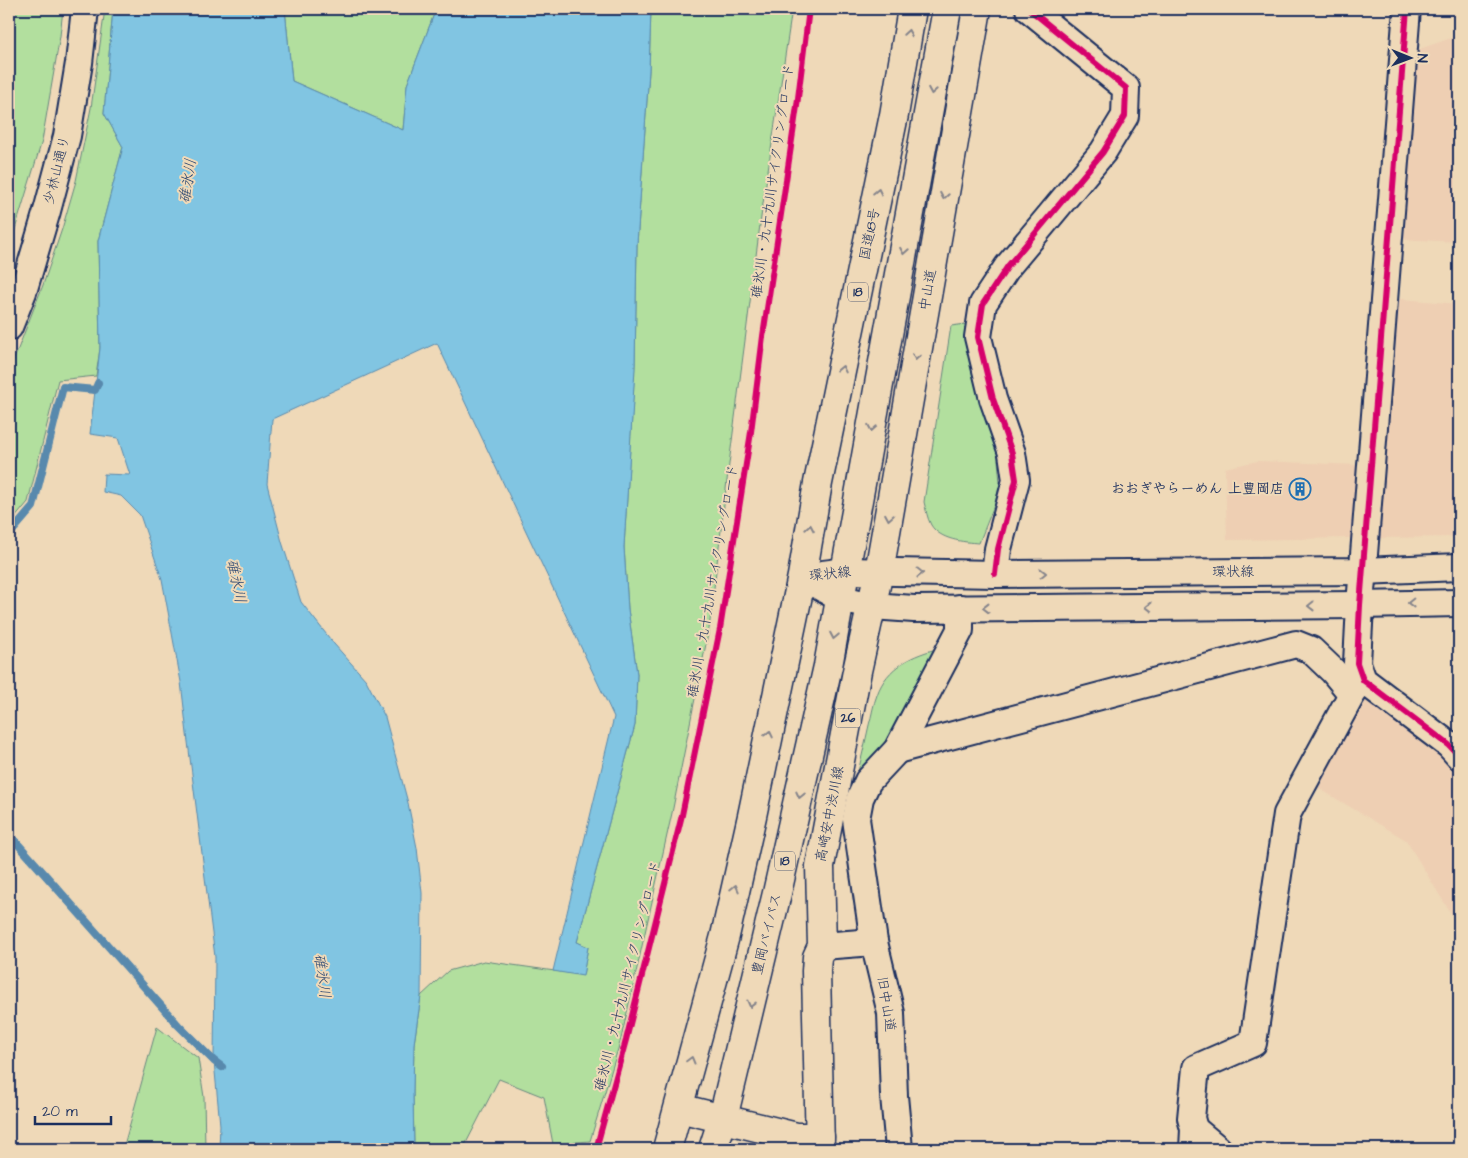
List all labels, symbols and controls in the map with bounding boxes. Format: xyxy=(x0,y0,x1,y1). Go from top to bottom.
one-way arrow xyxy=(903,28,913,37)
north arrow xyxy=(1386,32,1436,82)
text: N xyxy=(1412,54,1432,63)
street label: 碓氷川・九十九川サイクリングロード xyxy=(747,62,799,300)
one-way arrow xyxy=(928,87,938,96)
street label: 少林山通り xyxy=(39,134,75,206)
water label: 碓氷川 xyxy=(174,157,202,205)
one-way arrow xyxy=(873,188,883,197)
one-way arrow xyxy=(939,192,949,201)
street label: 国道18号 xyxy=(855,206,885,262)
one-way arrow xyxy=(899,247,909,255)
street label: 中山道 xyxy=(915,268,941,312)
road number: 18 xyxy=(848,282,868,302)
one-way arrow xyxy=(912,352,922,361)
one-way arrow xyxy=(836,364,847,373)
one-way arrow xyxy=(867,424,877,433)
street label: 碓氷川・九十九川サイクリングロード xyxy=(683,463,743,699)
building icon: おおぎやらーめん 上豊岡店 xyxy=(1288,477,1312,501)
place label: おおぎやらーめん 上豊岡店 xyxy=(1111,479,1284,499)
one-way arrow xyxy=(885,512,895,521)
one-way arrow xyxy=(805,524,815,532)
water label: 碓氷川 xyxy=(221,557,251,605)
street label: 環状線 xyxy=(808,562,852,586)
street label: 環状線 xyxy=(1212,562,1254,582)
one-way arrow xyxy=(917,568,925,578)
one-way arrow xyxy=(1040,568,1048,578)
one-way arrow xyxy=(1406,598,1414,609)
one-way arrow xyxy=(1307,601,1314,611)
one-way arrow xyxy=(1144,602,1152,612)
one-way arrow xyxy=(982,603,990,613)
one-way arrow xyxy=(829,632,840,640)
road number: 26 xyxy=(836,708,860,728)
one-way arrow xyxy=(763,729,773,738)
street label: 高崎安中渋川線 xyxy=(811,764,849,864)
one-way arrow xyxy=(795,790,806,799)
road number: 18 xyxy=(775,851,795,870)
street label: 碓氷川・九十九川サイクリングロード xyxy=(590,859,666,1093)
one-way arrow xyxy=(729,884,740,893)
street label: 豊岡バイパス xyxy=(747,891,787,977)
water label: 碓氷川 xyxy=(308,952,336,1000)
street label: 旧中山道 xyxy=(872,975,900,1033)
one-way arrow xyxy=(746,1000,756,1008)
one-way arrow xyxy=(685,1056,696,1065)
scale bar xyxy=(35,1093,111,1125)
text: 20 m xyxy=(42,1101,78,1122)

